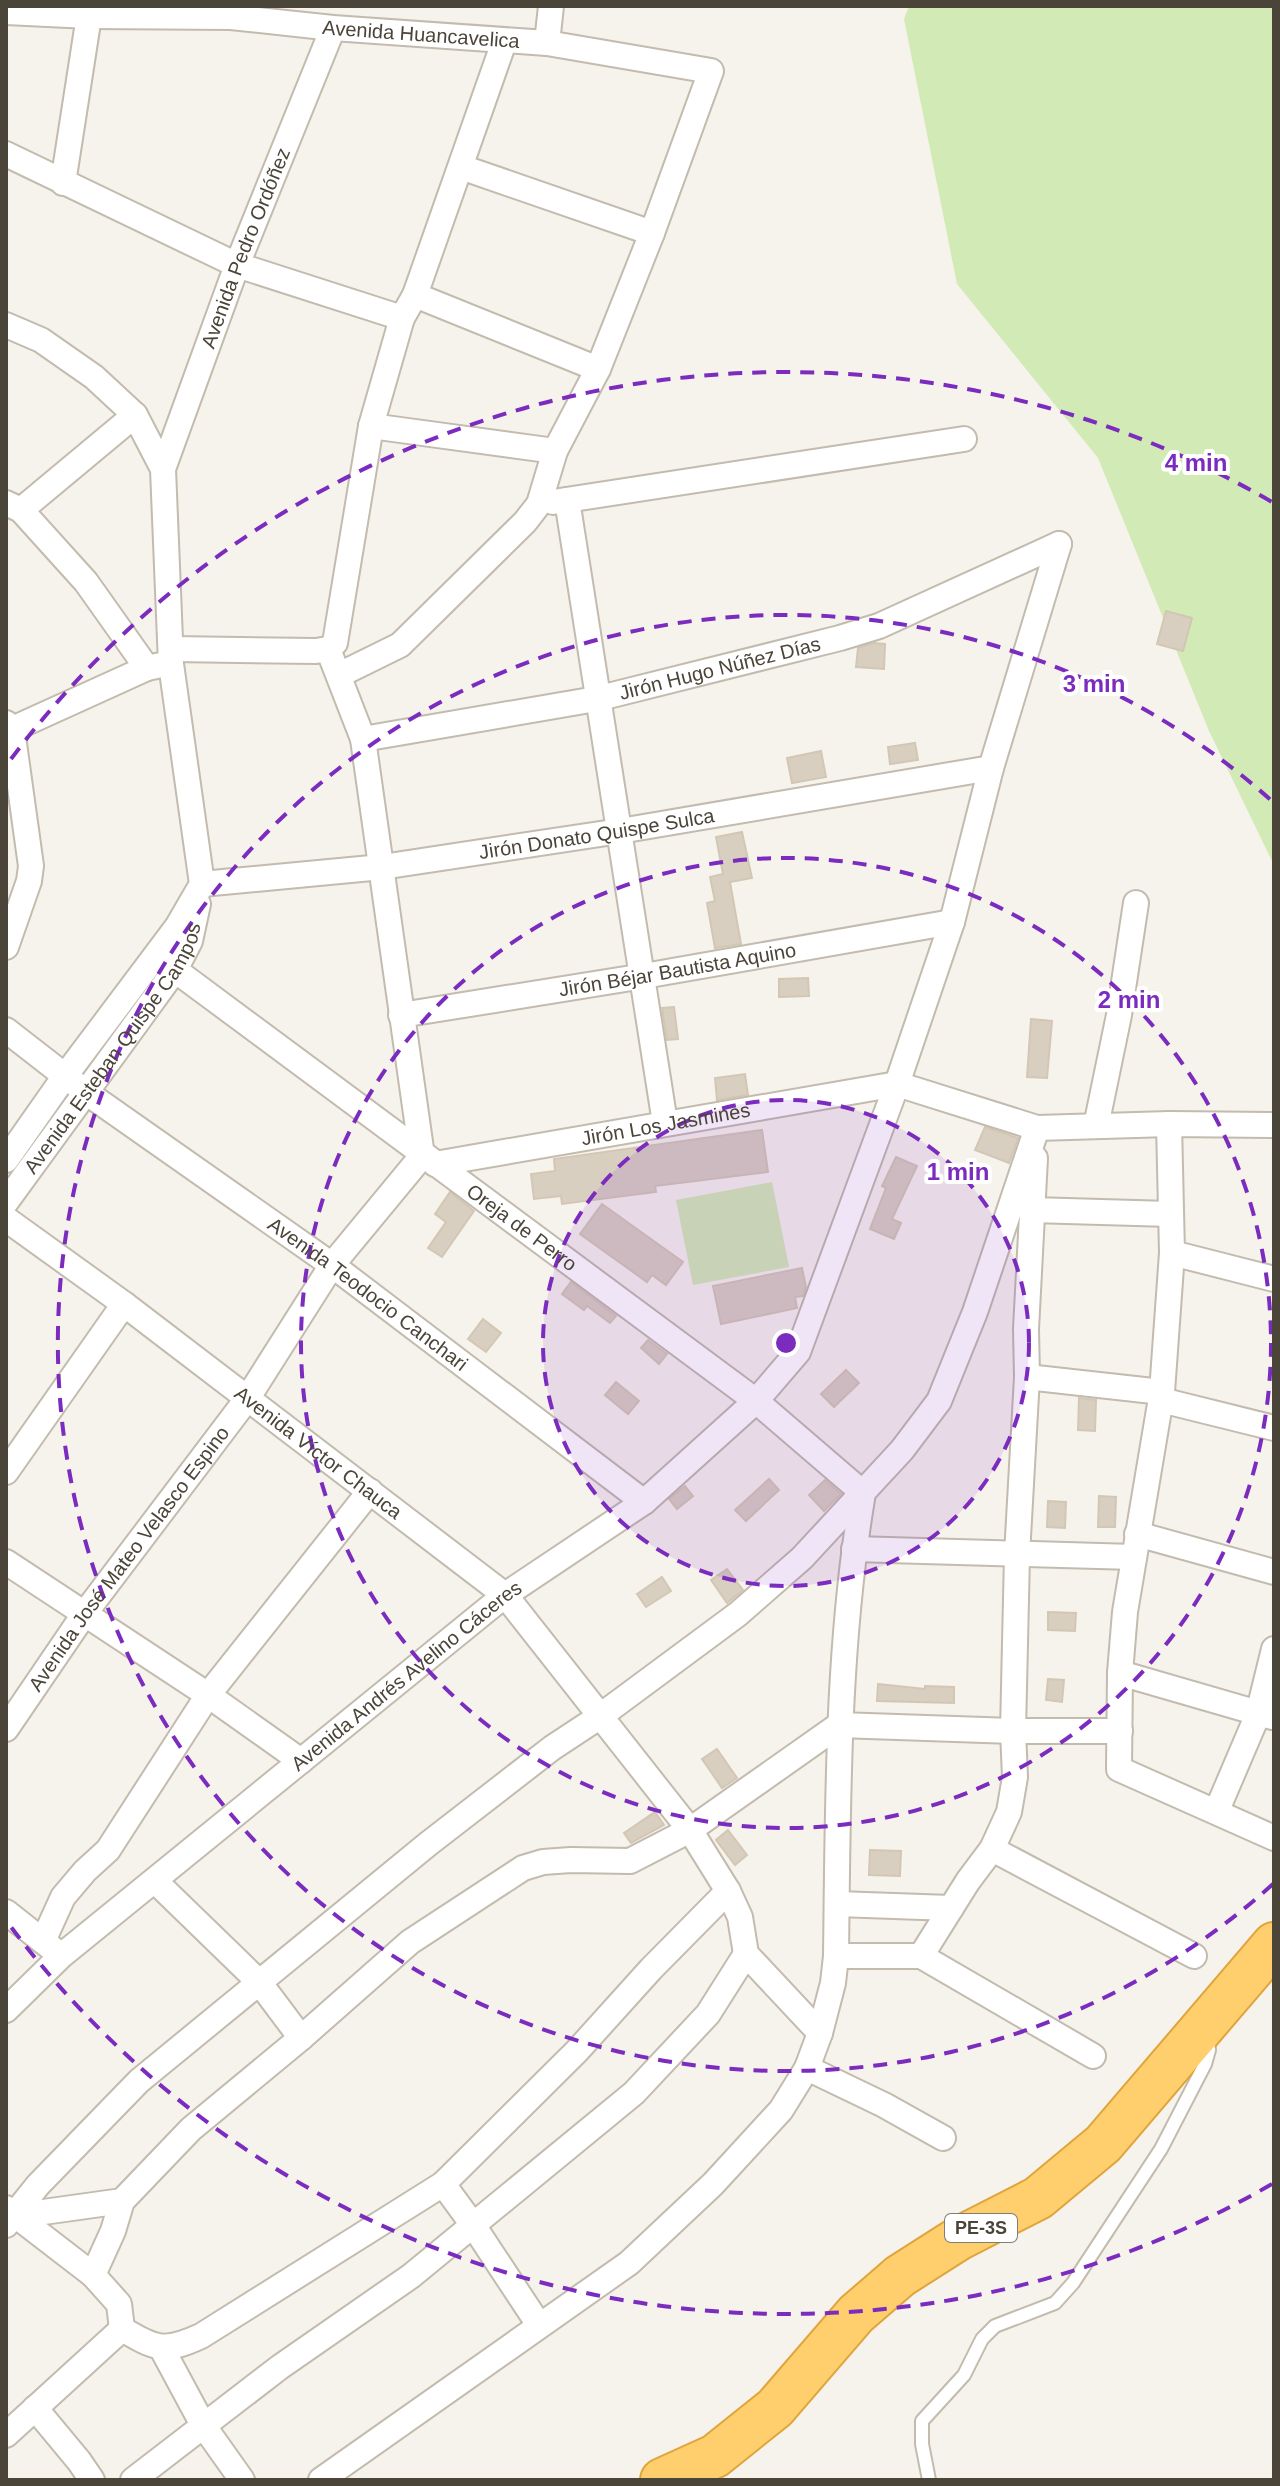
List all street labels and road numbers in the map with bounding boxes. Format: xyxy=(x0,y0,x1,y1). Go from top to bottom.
street label: Avenida Huancavelica xyxy=(321,16,521,52)
street label: Avenida Pedro Ordóñez xyxy=(197,144,294,351)
street label: Jirón Hugo Núñez Días xyxy=(617,632,823,704)
street label: Jirón Donato Quispe Sulca xyxy=(477,804,717,863)
street label: Avenida Esteban Quispe Campos xyxy=(20,921,205,1178)
street label: Jirón Béjar Bautista Aquino xyxy=(557,939,798,1001)
street label: Jirón Los Jasmines xyxy=(579,1099,752,1150)
street label: Oreja de Perro xyxy=(463,1179,581,1275)
street label: Avenida Teodocio Canchari xyxy=(264,1213,472,1375)
street label: Avenida Víctor Chauca xyxy=(231,1382,407,1524)
street label: Avenida José Mateo Velasco Espino xyxy=(24,1422,233,1695)
street label: Avenida Andrés Avelino Cáceres xyxy=(287,1576,526,1775)
road number: PE-3S xyxy=(945,2214,1017,2242)

